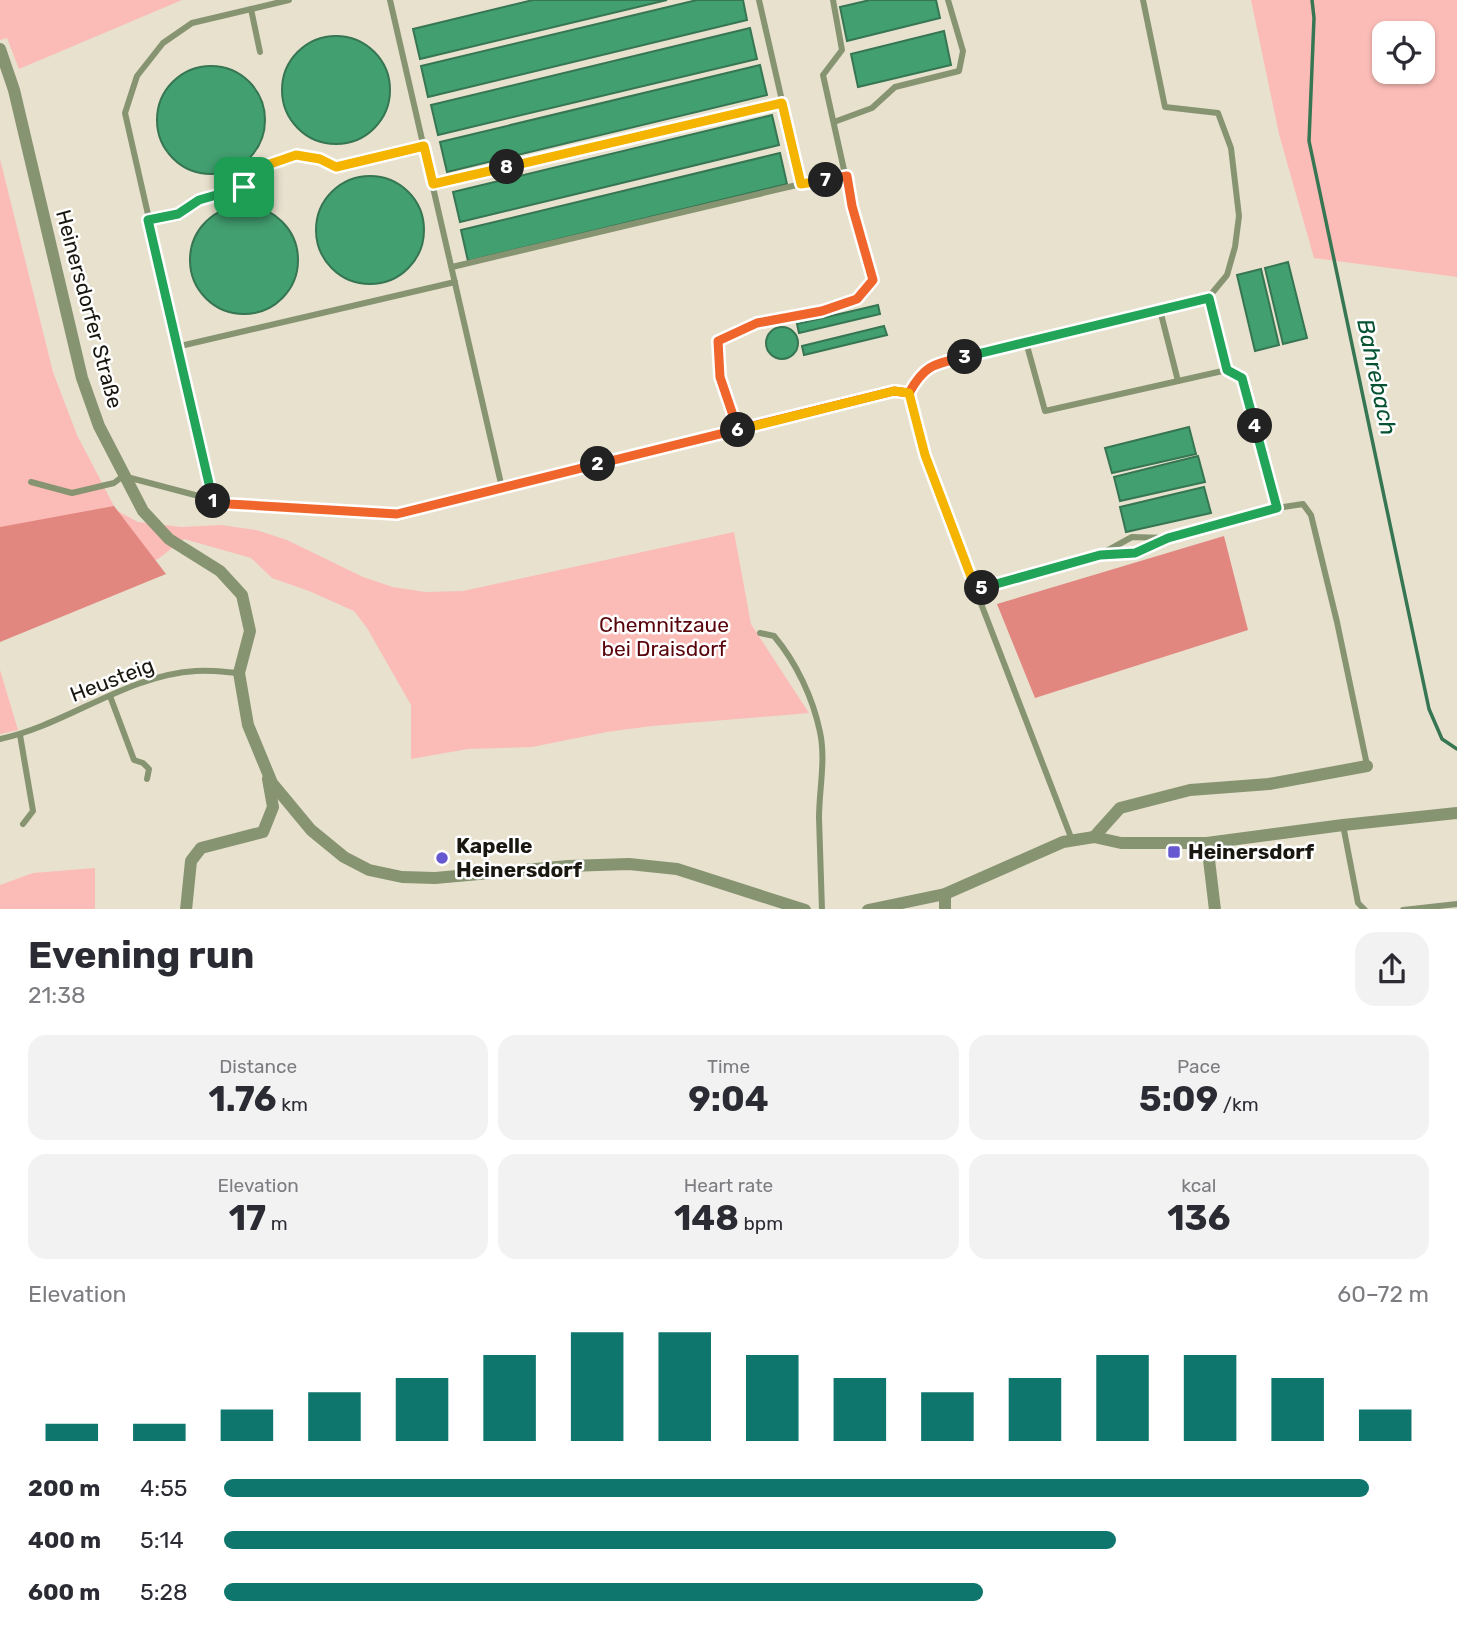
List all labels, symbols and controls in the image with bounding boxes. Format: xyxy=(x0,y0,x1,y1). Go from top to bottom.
map controls xyxy=(1372,21,1435,84)
button: locate xyxy=(1372,21,1435,84)
pin: 8 xyxy=(490,150,524,184)
text: 8 xyxy=(500,155,513,178)
pin xyxy=(214,157,274,217)
pin: 7 xyxy=(808,162,844,198)
icon: arrive xyxy=(225,168,263,206)
text: 7 xyxy=(820,168,831,191)
street label: Heinersdorfer Straße xyxy=(51,207,128,411)
water label: Bahrebach xyxy=(1351,316,1403,438)
pin: 3 xyxy=(948,340,982,374)
text: 3 xyxy=(958,345,971,368)
pin: 4 xyxy=(1238,408,1272,444)
pin: 6 xyxy=(720,412,756,448)
text: 4 xyxy=(1248,414,1261,437)
text: 6 xyxy=(731,418,744,441)
pin: 2 xyxy=(580,447,616,482)
text: 2 xyxy=(591,452,604,475)
pin: 1 xyxy=(196,484,230,518)
text: 1 xyxy=(208,489,217,512)
pin: 5 xyxy=(964,570,1000,606)
text: 5 xyxy=(975,576,988,599)
park label: Chemnitzaue bei Draisdorf xyxy=(599,612,729,661)
street label: Heusteig xyxy=(66,652,157,707)
place label: Kapelle Heinersdorf xyxy=(456,833,583,882)
place label: Heinersdorf xyxy=(1188,839,1315,864)
marker: Heinersdorf xyxy=(1166,844,1182,860)
marker: Kapelle Heinersdorf xyxy=(434,850,450,866)
text: Evening run xyxy=(28,932,254,978)
button: share xyxy=(1355,932,1429,1006)
text: 21:38 xyxy=(28,981,86,1009)
text: Distance xyxy=(219,1055,297,1078)
text: Time xyxy=(707,1055,750,1078)
text: Pace xyxy=(1177,1055,1221,1078)
text: 1.76 xyxy=(208,1078,277,1120)
text: 9:04 xyxy=(688,1078,769,1120)
text: 5:09 xyxy=(1139,1078,1218,1120)
text: km xyxy=(277,1093,308,1116)
text: /km xyxy=(1218,1093,1259,1116)
text: Elevation xyxy=(217,1174,299,1197)
text: Heart rate xyxy=(684,1174,773,1197)
text: kcal xyxy=(1181,1174,1216,1197)
text: 17 xyxy=(229,1197,266,1239)
text: 148 xyxy=(674,1197,739,1239)
text: 136 xyxy=(1167,1197,1230,1239)
text: m xyxy=(266,1212,288,1235)
text: bpm xyxy=(739,1212,783,1235)
text: Elevation xyxy=(28,1280,127,1308)
text: 60–72 m xyxy=(1337,1280,1429,1308)
text: 200 m xyxy=(28,1474,100,1502)
text: 4:55 xyxy=(140,1474,188,1502)
text: 400 m xyxy=(28,1526,101,1554)
text: 5:14 xyxy=(140,1526,184,1554)
text: 600 m xyxy=(28,1578,100,1606)
text: 5:28 xyxy=(140,1578,188,1606)

